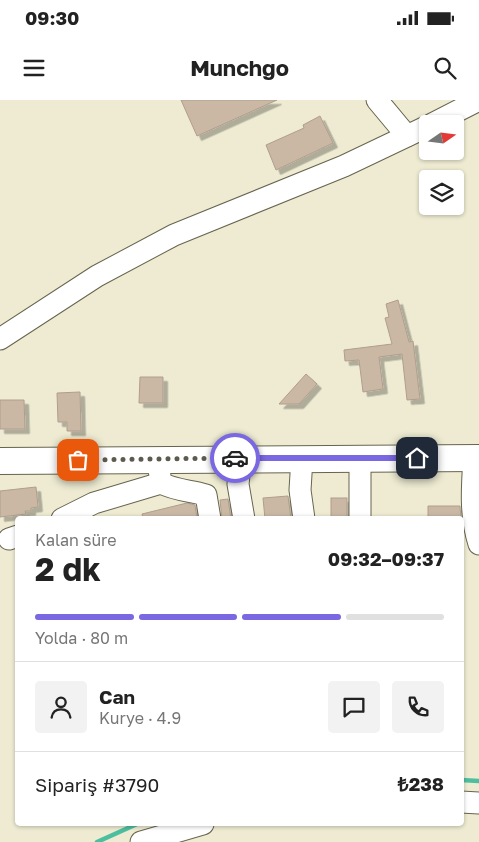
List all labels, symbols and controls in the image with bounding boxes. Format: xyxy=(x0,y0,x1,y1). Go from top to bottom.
text: 09:30 xyxy=(25,6,79,29)
icon: menu xyxy=(20,54,48,82)
text: Munchgo xyxy=(190,54,289,81)
icon: search xyxy=(431,54,459,82)
north arrow xyxy=(419,115,464,160)
map controls xyxy=(419,115,464,215)
button: layers xyxy=(419,170,464,215)
courier xyxy=(210,433,260,483)
pin xyxy=(396,437,438,479)
pin xyxy=(57,439,99,481)
icon: car xyxy=(221,444,249,472)
icon: home xyxy=(403,444,431,472)
icon: bag xyxy=(64,446,92,474)
text: Kalan süre xyxy=(35,530,116,550)
text: 09:32–09:37 xyxy=(328,547,444,570)
text: 2 dk xyxy=(35,550,101,588)
text: Yolda · 80 m xyxy=(35,628,128,648)
button: person xyxy=(35,681,87,733)
button: chat xyxy=(328,681,380,733)
button: phone xyxy=(392,681,444,733)
text: Can xyxy=(99,685,135,708)
text: Kurye · 4.9 xyxy=(99,708,181,728)
text: ₺238 xyxy=(398,772,444,795)
text: Sipariş #3790 xyxy=(35,773,159,796)

